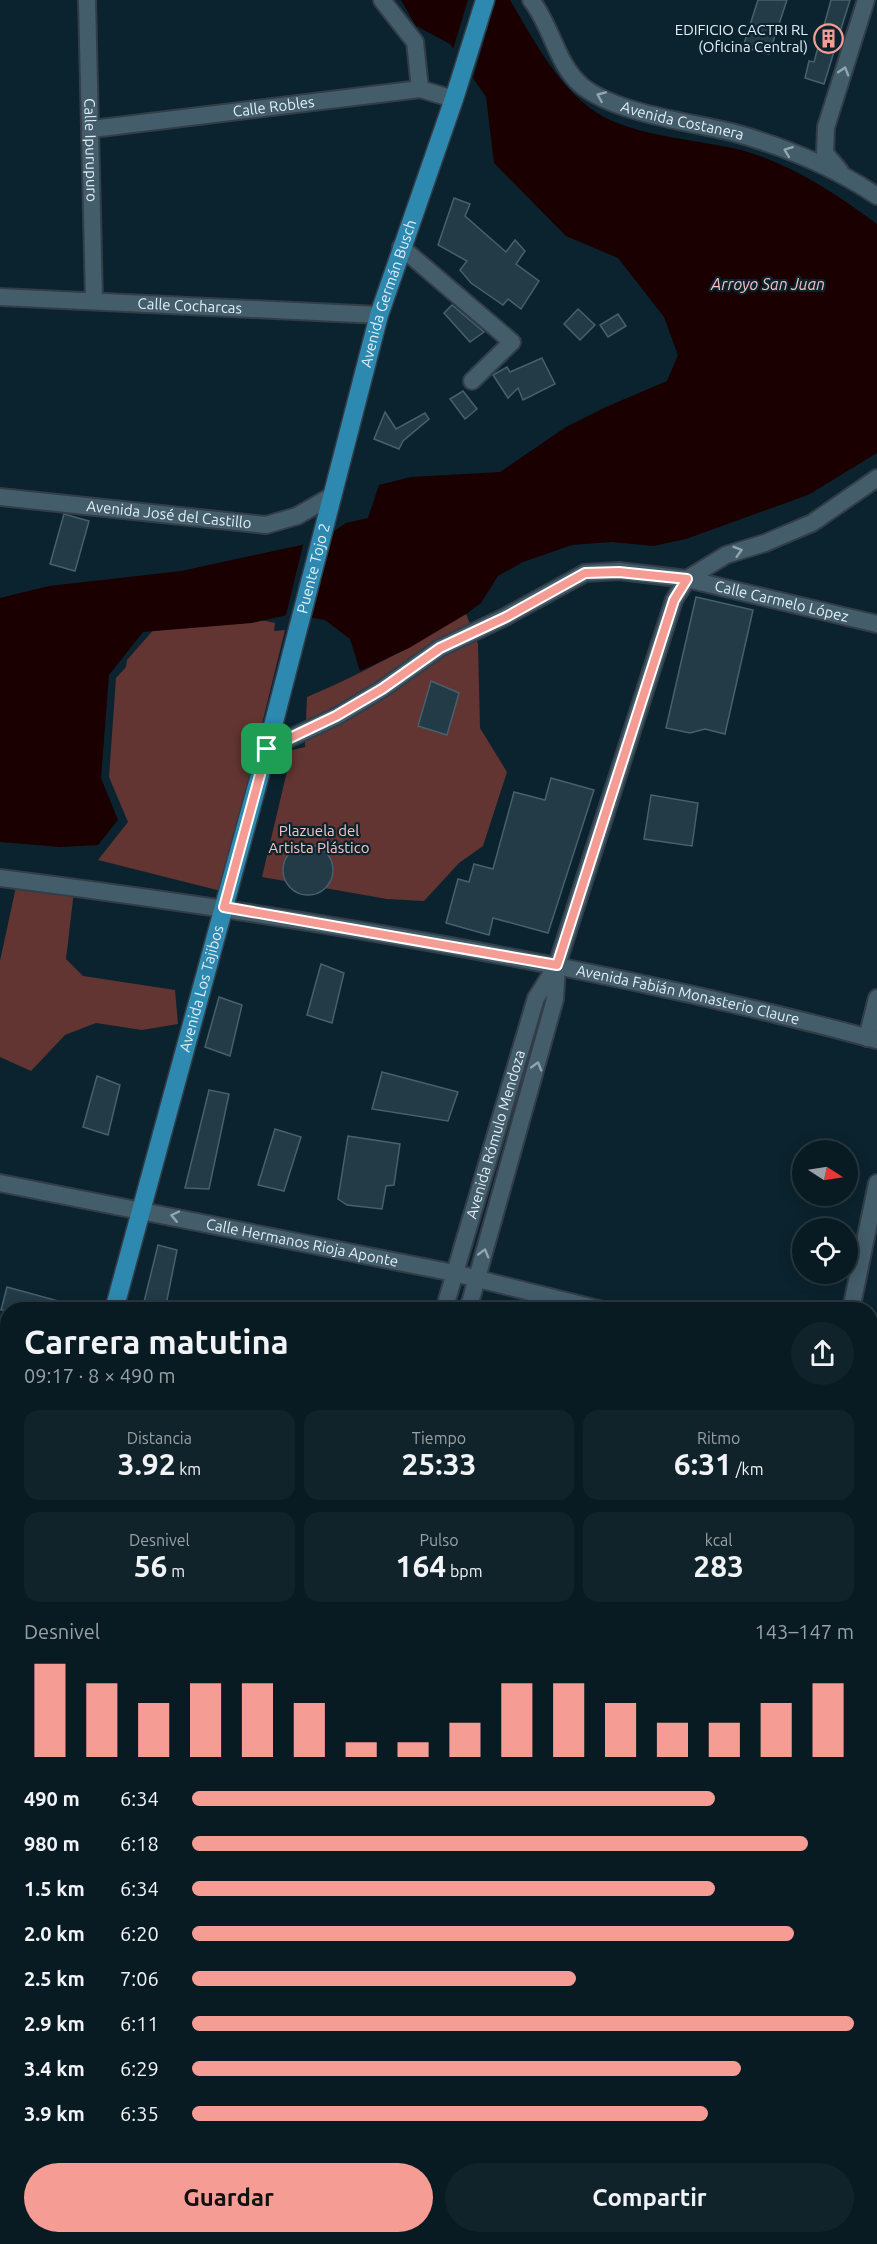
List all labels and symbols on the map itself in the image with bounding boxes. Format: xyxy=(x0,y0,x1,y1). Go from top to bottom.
place label: EDIFICIO CACTRI RL (Oficina Central) xyxy=(675,21,808,55)
building icon: EDIFICIO CACTRI RL (Oficina Central) xyxy=(813,23,845,55)
one-way arrow xyxy=(837,66,849,77)
one-way arrow xyxy=(596,91,607,103)
street label: Calle Robles xyxy=(232,93,315,120)
street label: Calle Ipurupuro xyxy=(81,98,101,202)
street label: Avenida Costanera xyxy=(619,98,746,143)
one-way arrow xyxy=(783,146,794,158)
street label: Avenida Germán Busch xyxy=(357,217,419,369)
water label: Arroyo San Juan xyxy=(710,275,825,293)
street label: Calle Cocharcas xyxy=(137,295,242,316)
street label: Avenida José del Castillo xyxy=(86,497,252,531)
street label: Puente Tojo 2 xyxy=(293,521,333,615)
one-way arrow xyxy=(732,546,743,558)
street label: Calle Carmelo López xyxy=(713,577,850,625)
pin xyxy=(241,723,292,774)
park label: Plazuela del Artista Plástico xyxy=(269,822,369,856)
street label: Avenida Los Tajibos xyxy=(176,923,227,1054)
street label: Avenida Fabián Monasterio Claure xyxy=(575,961,801,1028)
street label: Avenida Rómulo Mendoza xyxy=(462,1048,528,1221)
one-way arrow xyxy=(529,1061,542,1071)
north arrow xyxy=(792,1140,858,1206)
one-way arrow xyxy=(171,1210,181,1223)
street label: Calle Hermanos Rioja Aponte xyxy=(205,1215,400,1270)
one-way arrow xyxy=(477,1248,489,1259)

